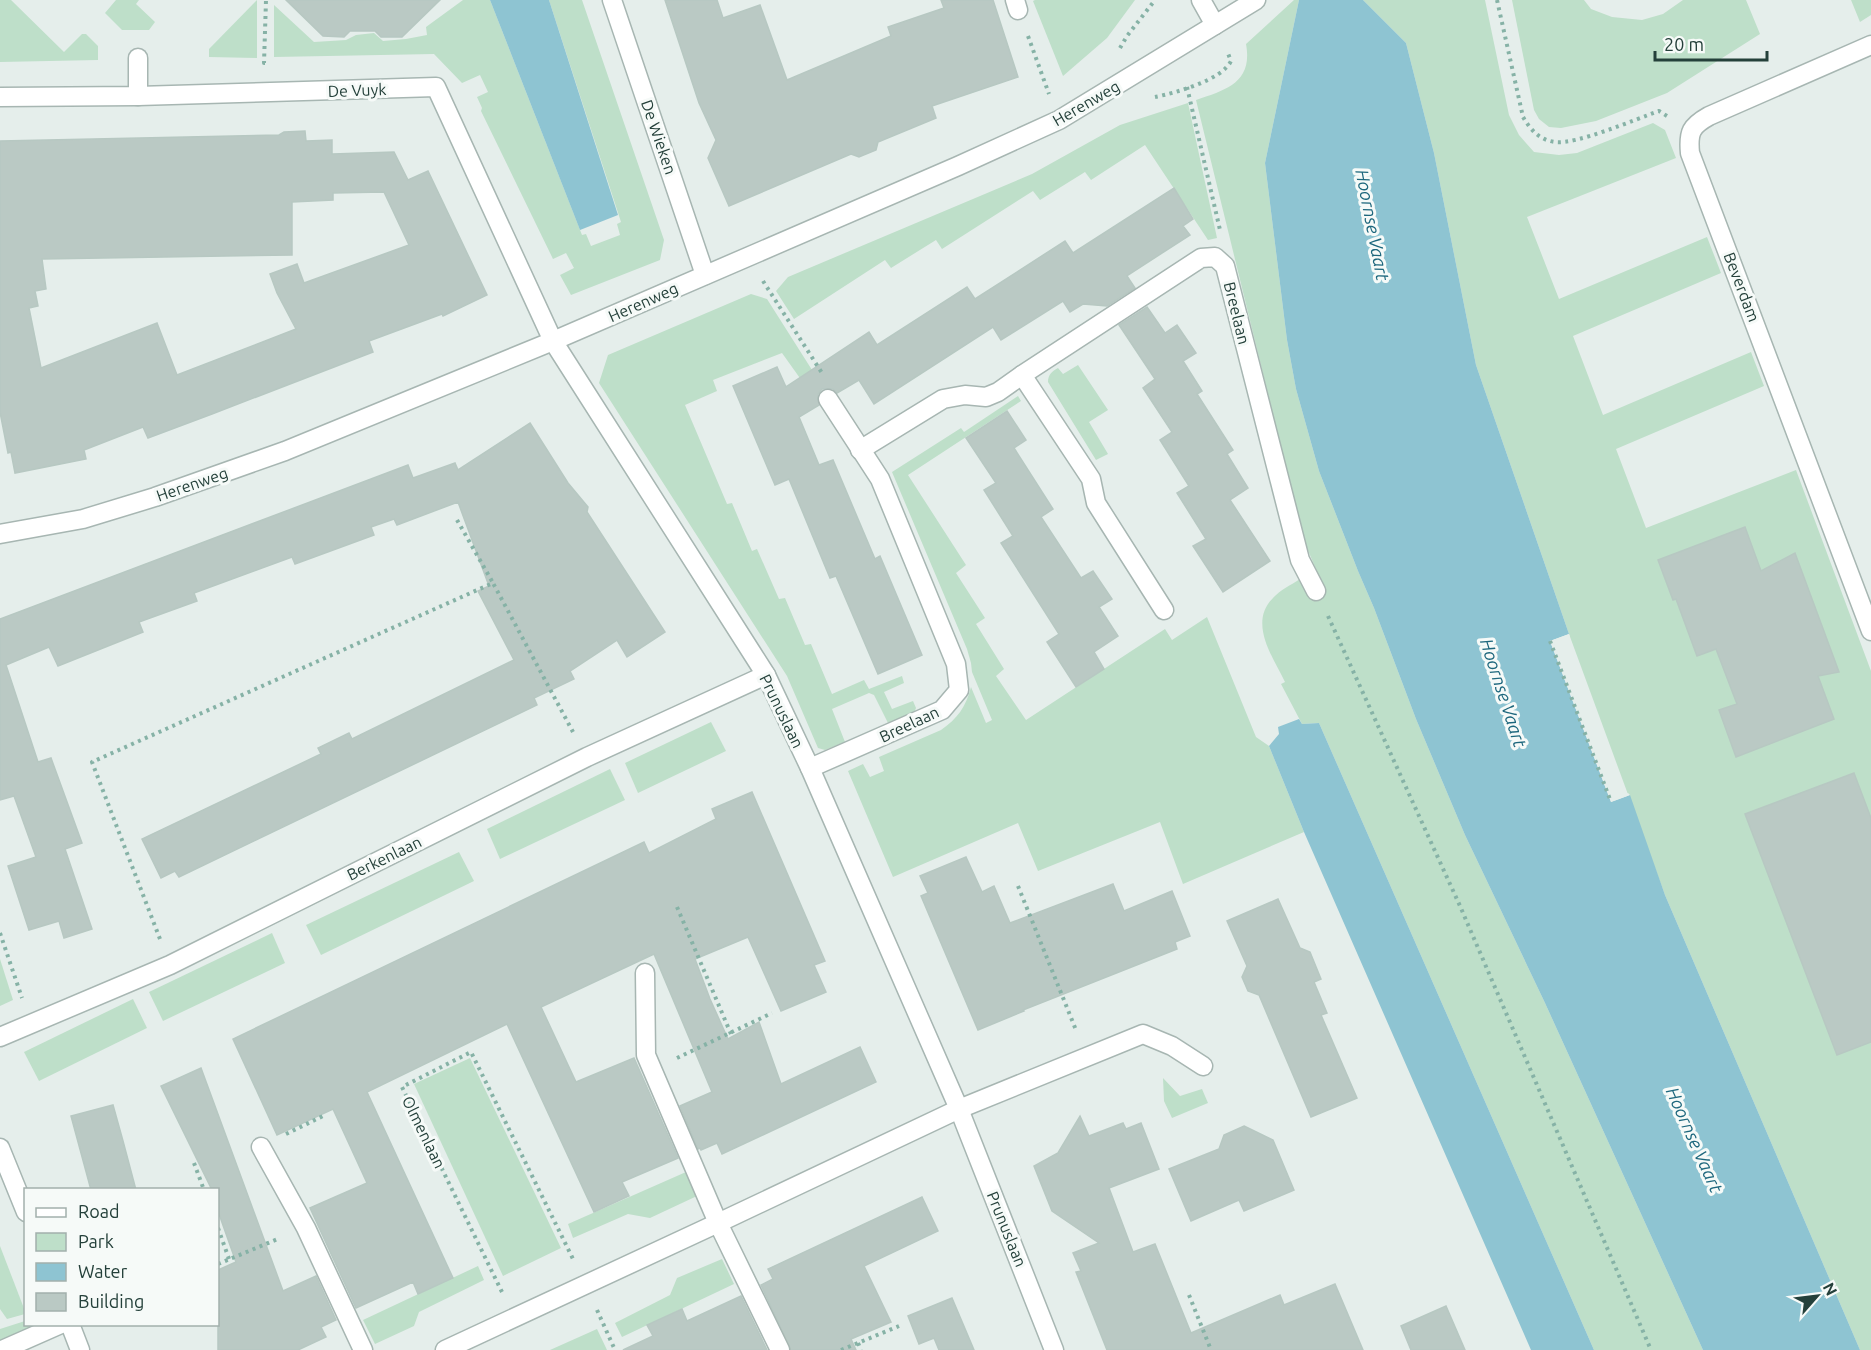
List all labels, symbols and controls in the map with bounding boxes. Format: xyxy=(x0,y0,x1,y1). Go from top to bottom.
scale bar xyxy=(1655,24,1768,62)
text: 20 m xyxy=(1664,34,1704,54)
street label: Herenweg xyxy=(1049,77,1123,129)
street label: De Vuyk xyxy=(327,80,387,100)
street label: De Wieken xyxy=(638,97,680,177)
water label: Hoornse Vaart xyxy=(1352,167,1394,283)
street label: Beverdam xyxy=(1721,250,1763,324)
street label: Herenweg xyxy=(605,279,681,325)
street label: Breelaan xyxy=(1221,280,1253,346)
street label: Herenweg xyxy=(154,463,230,505)
water label: Hoornse Vaart xyxy=(1477,636,1531,750)
street label: Prunuslaan xyxy=(756,671,808,751)
street label: Breelaan xyxy=(876,702,942,746)
street label: Berkenlaan xyxy=(344,832,424,884)
water label: Hoornse Vaart xyxy=(1663,1084,1727,1196)
street label: Olmenlaan xyxy=(399,1093,449,1171)
legend xyxy=(24,1188,219,1326)
street label: Prunuslaan xyxy=(984,1189,1030,1269)
text: Road xyxy=(78,1201,120,1221)
text: Park xyxy=(78,1231,114,1251)
text: Water xyxy=(78,1261,128,1281)
north arrow xyxy=(1787,1266,1847,1326)
text: N xyxy=(1819,1279,1841,1298)
text: Building xyxy=(78,1291,144,1311)

